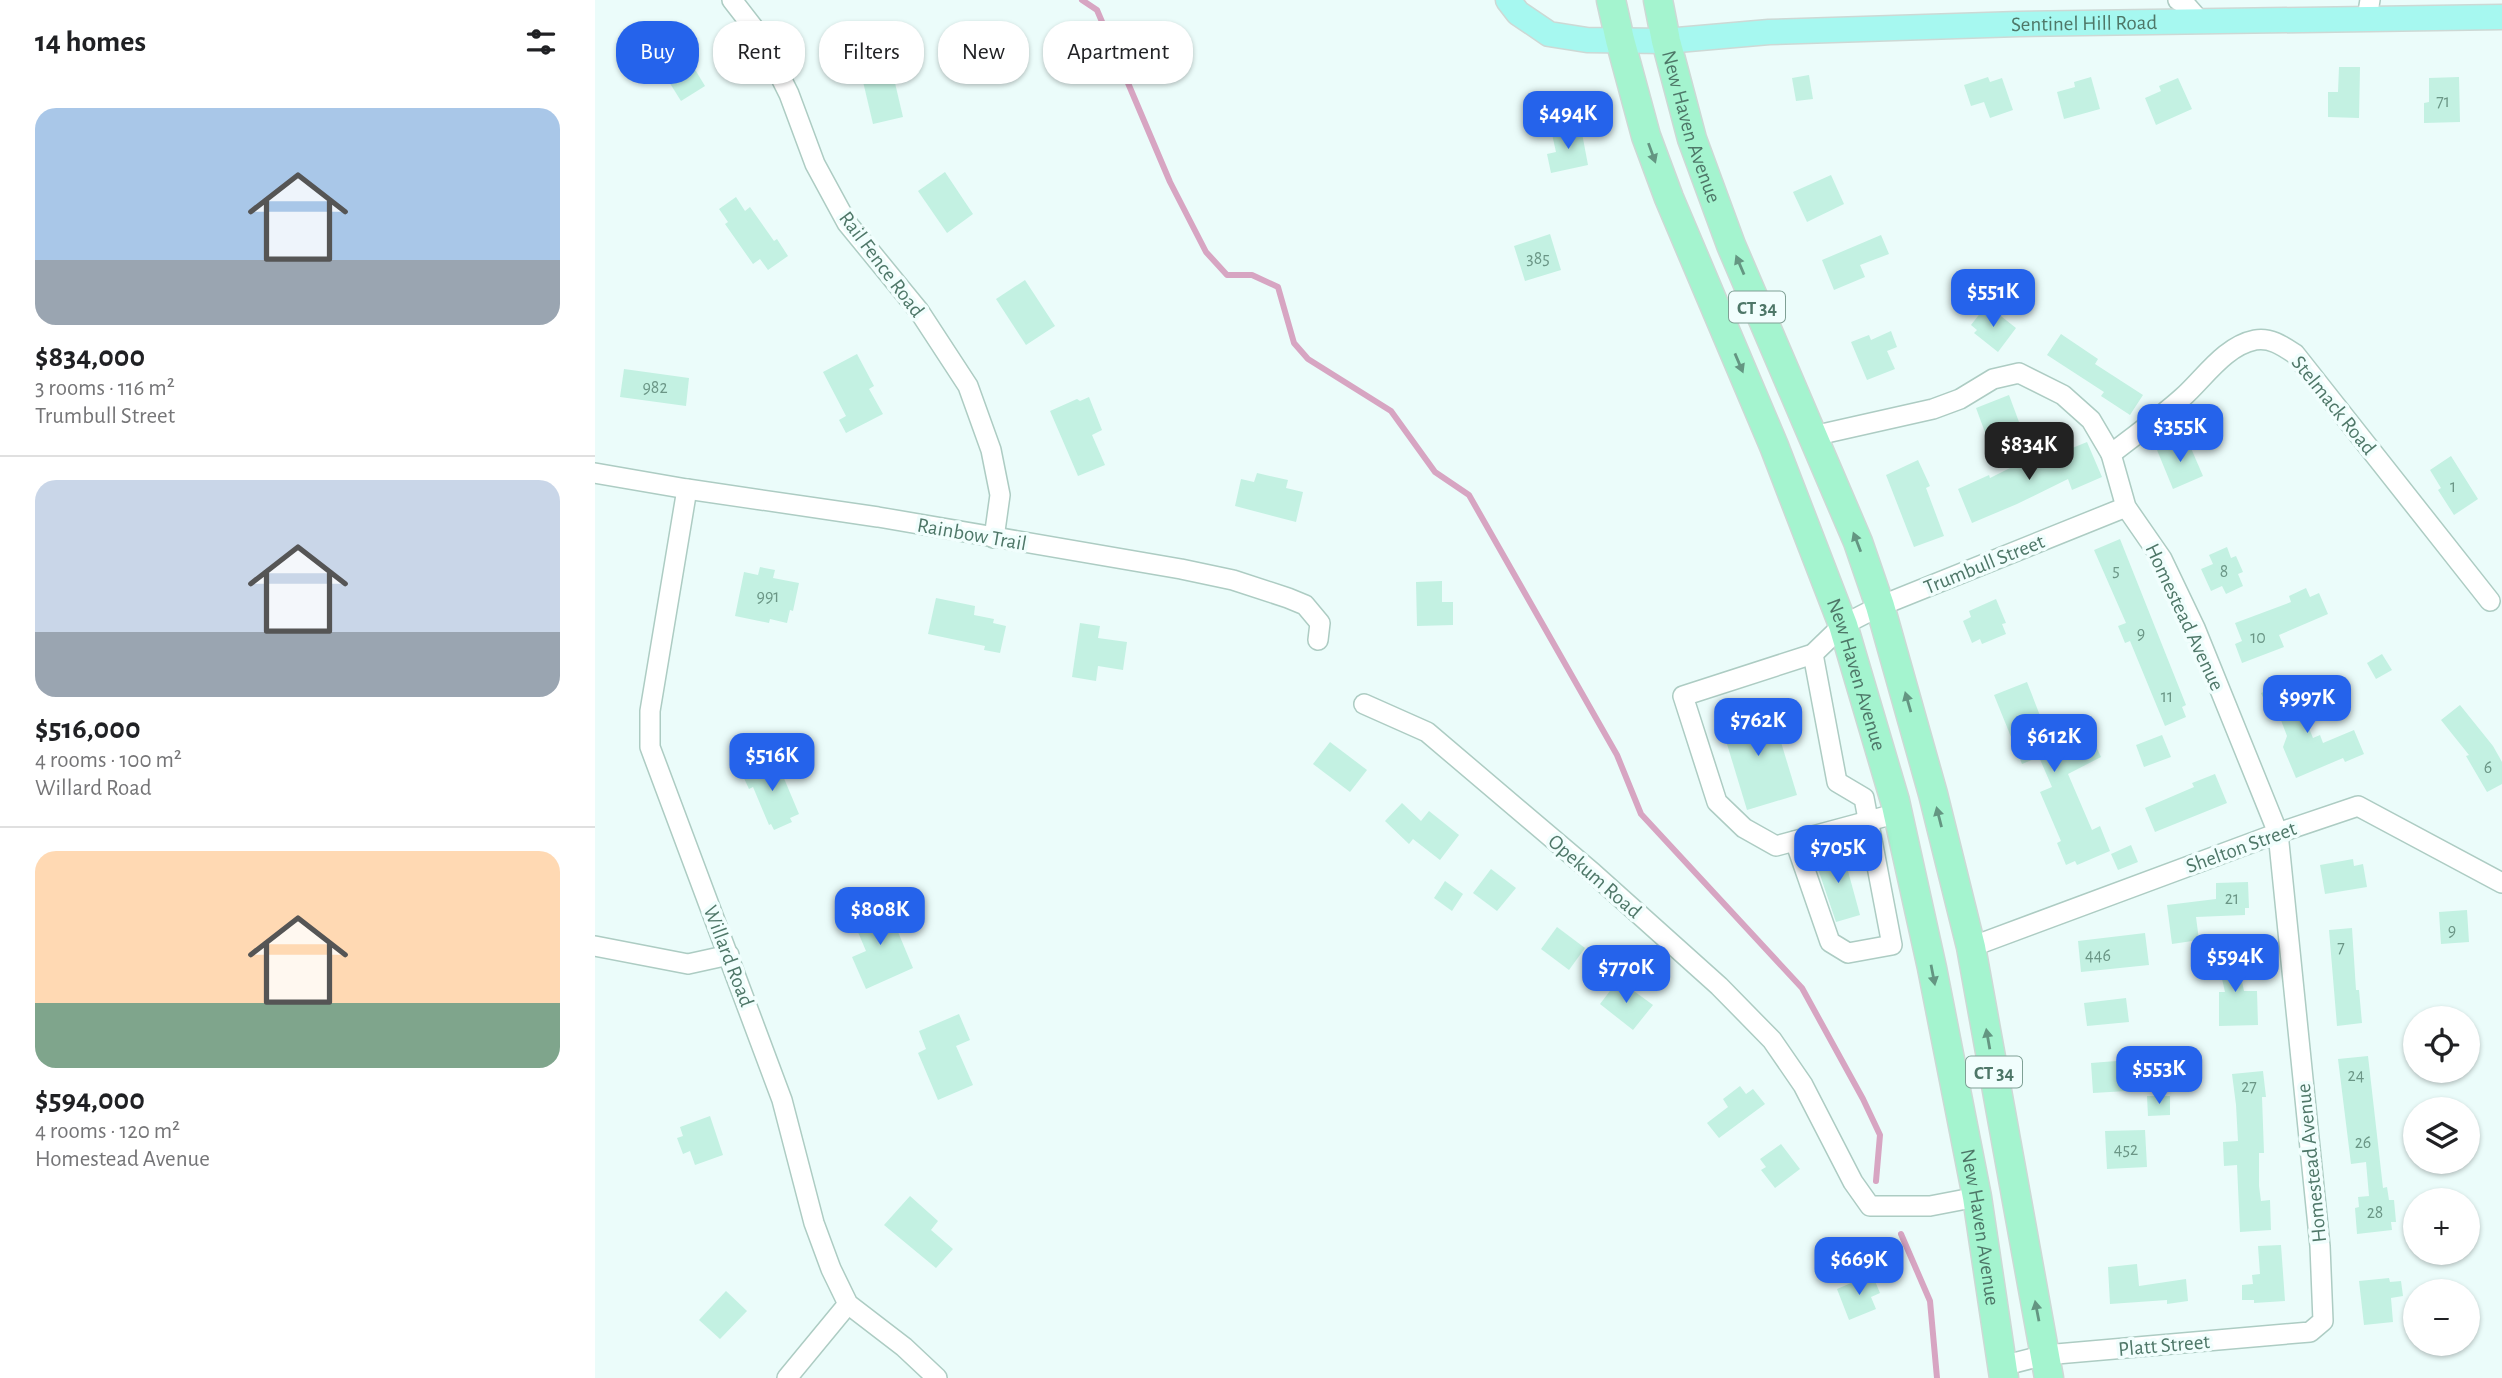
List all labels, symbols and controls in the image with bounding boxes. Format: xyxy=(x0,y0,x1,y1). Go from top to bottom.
street label: Sentinel Hill Road xyxy=(2011,12,2157,35)
chip: Buy xyxy=(616,21,699,84)
chip: Rent xyxy=(713,21,805,84)
chip: Filters xyxy=(819,21,924,84)
chip: New xyxy=(938,21,1029,84)
chip: Apartment xyxy=(1043,21,1193,84)
icon: filters xyxy=(522,23,560,61)
text: 14 homes xyxy=(35,27,146,57)
street label: New Haven Avenue xyxy=(1658,48,1725,206)
pin: $494K xyxy=(1519,92,1617,151)
house number: 71 xyxy=(2436,93,2450,111)
text: $494K xyxy=(1539,102,1597,125)
one-way arrow xyxy=(1647,142,1658,163)
icon: home xyxy=(235,154,361,280)
street label: Rail Fence Road xyxy=(835,207,928,321)
house number: 385 xyxy=(1526,250,1550,268)
one-way arrow xyxy=(1734,254,1745,275)
pin: $551K xyxy=(1944,270,2042,329)
text: $551K xyxy=(1967,280,2019,303)
road number: CT 34 xyxy=(1729,292,1785,322)
text: $834,000 xyxy=(35,342,145,372)
street label: Stelmack Road xyxy=(2288,352,2380,459)
one-way arrow xyxy=(1733,353,1745,373)
text: 3 rooms · 116 m² xyxy=(35,377,175,400)
house number: 982 xyxy=(642,379,668,397)
text: Trumbull Street xyxy=(35,405,175,428)
pin: $355K xyxy=(2131,405,2229,464)
text: $355K xyxy=(2153,415,2207,438)
pin: $834K xyxy=(1980,422,2078,482)
text: $834K xyxy=(2001,433,2057,456)
house number: 1 xyxy=(2450,478,2456,496)
street label: Rainbow Trail xyxy=(916,515,1028,554)
icon: home xyxy=(235,526,361,652)
one-way arrow xyxy=(1852,531,1863,552)
street label: Trumbull Street xyxy=(1921,531,2048,598)
street label: Homestead Avenue xyxy=(2141,540,2228,694)
house number: 5 xyxy=(2112,562,2120,580)
house number: 8 xyxy=(2220,563,2228,581)
house number: 991 xyxy=(756,588,780,606)
street label: New Haven Avenue xyxy=(1823,595,1890,753)
house number: 9 xyxy=(2137,625,2145,643)
house number: 10 xyxy=(2250,629,2266,647)
pin: $997K xyxy=(2258,676,2356,735)
text: $997K xyxy=(2279,686,2335,709)
house number: 11 xyxy=(2161,688,2173,706)
one-way arrow xyxy=(1902,691,1912,712)
pin: $762K xyxy=(1709,698,1807,758)
text: $762K xyxy=(1730,709,1786,732)
text: $516,000 xyxy=(35,714,141,744)
pin: $612K xyxy=(2005,714,2103,774)
text: $612K xyxy=(2027,725,2081,748)
pin: $516K xyxy=(723,734,821,793)
text: $516K xyxy=(745,744,799,767)
text: 4 rooms · 100 m² xyxy=(35,749,182,772)
house number: 6 xyxy=(2484,759,2492,777)
text: Willard Road xyxy=(35,777,152,800)
one-way arrow xyxy=(1933,806,1944,828)
street label: Shelton Street xyxy=(2183,818,2299,877)
pin: $705K xyxy=(1789,826,1887,885)
street label: Opekum Road xyxy=(1544,830,1645,922)
text: $705K xyxy=(1810,836,1866,859)
pin: $808K xyxy=(831,888,929,947)
house number: 21 xyxy=(2225,890,2239,908)
icon: home xyxy=(235,897,361,1023)
text: $808K xyxy=(851,898,909,921)
street label: Willard Road xyxy=(700,903,757,1010)
house number: 9 xyxy=(2448,922,2456,940)
pin: $594K xyxy=(2186,934,2284,994)
house number: 7 xyxy=(2337,939,2345,957)
text: $594K xyxy=(2207,945,2263,968)
pin: $770K xyxy=(1577,946,1675,1005)
house number: 446 xyxy=(2085,947,2111,965)
text: $770K xyxy=(1598,956,1654,979)
one-way arrow xyxy=(1928,964,1939,986)
map controls xyxy=(2403,1006,2480,1356)
button: locate xyxy=(2403,1006,2480,1083)
one-way arrow xyxy=(1982,1028,1993,1050)
pin: $553K xyxy=(2110,1046,2208,1106)
road number: CT 34 xyxy=(1966,1056,2022,1088)
text: $553K xyxy=(2132,1057,2186,1080)
house number: 24 xyxy=(2348,1067,2365,1085)
house number: 27 xyxy=(2241,1078,2257,1096)
street label: Homestead Avenue xyxy=(2293,1082,2330,1243)
text: $594,000 xyxy=(35,1085,145,1115)
button: layers xyxy=(2403,1097,2480,1174)
text: 4 rooms · 120 m² xyxy=(35,1120,180,1143)
house number: 26 xyxy=(2355,1134,2371,1152)
house number: 452 xyxy=(2114,1141,2138,1159)
street label: New Haven Avenue xyxy=(1957,1147,2003,1307)
text: Homestead Avenue xyxy=(35,1148,210,1171)
button: + xyxy=(2403,1188,2480,1265)
house number: 28 xyxy=(2367,1204,2383,1222)
pin: $669K xyxy=(1810,1238,1908,1297)
text: $669K xyxy=(1830,1248,1888,1271)
button: − xyxy=(2403,1279,2480,1356)
one-way arrow xyxy=(2031,1300,2042,1322)
street label: Platt Street xyxy=(2117,1331,2211,1360)

